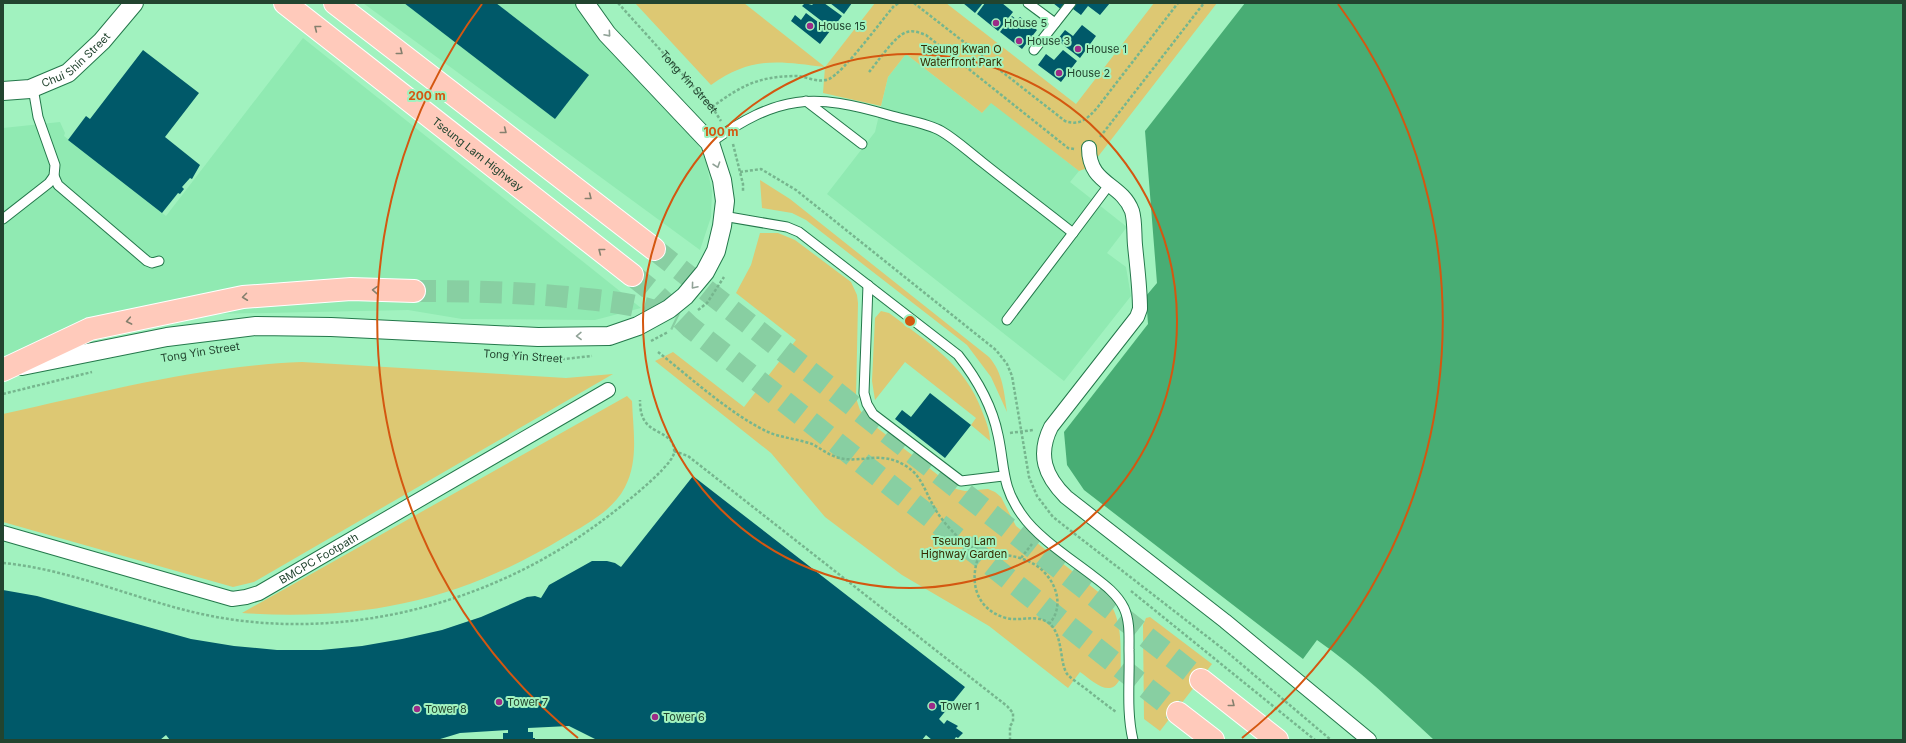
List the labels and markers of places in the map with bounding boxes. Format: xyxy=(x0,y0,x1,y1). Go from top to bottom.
place label: House 5 xyxy=(1004,16,1048,30)
marker: House 5 xyxy=(991,18,1001,28)
place label: House 15 xyxy=(818,19,866,33)
marker: House 15 xyxy=(805,21,815,31)
place label: House 3 xyxy=(1027,34,1071,48)
marker: House 3 xyxy=(1014,36,1024,46)
place label: House 1 xyxy=(1086,42,1127,56)
marker: House 1 xyxy=(1073,44,1083,54)
place label: House 2 xyxy=(1067,66,1110,80)
marker: House 2 xyxy=(1054,68,1064,78)
centre of rings xyxy=(903,314,917,328)
place label: Tower 7 xyxy=(507,695,548,709)
marker: Tower 7 xyxy=(494,697,504,707)
place label: Tower 1 xyxy=(940,699,980,713)
marker: Tower 1 xyxy=(927,701,937,711)
place label: Tower 8 xyxy=(425,702,467,716)
marker: Tower 8 xyxy=(412,704,422,714)
place label: Tower 6 xyxy=(663,710,705,724)
marker: Tower 6 xyxy=(650,712,660,722)

